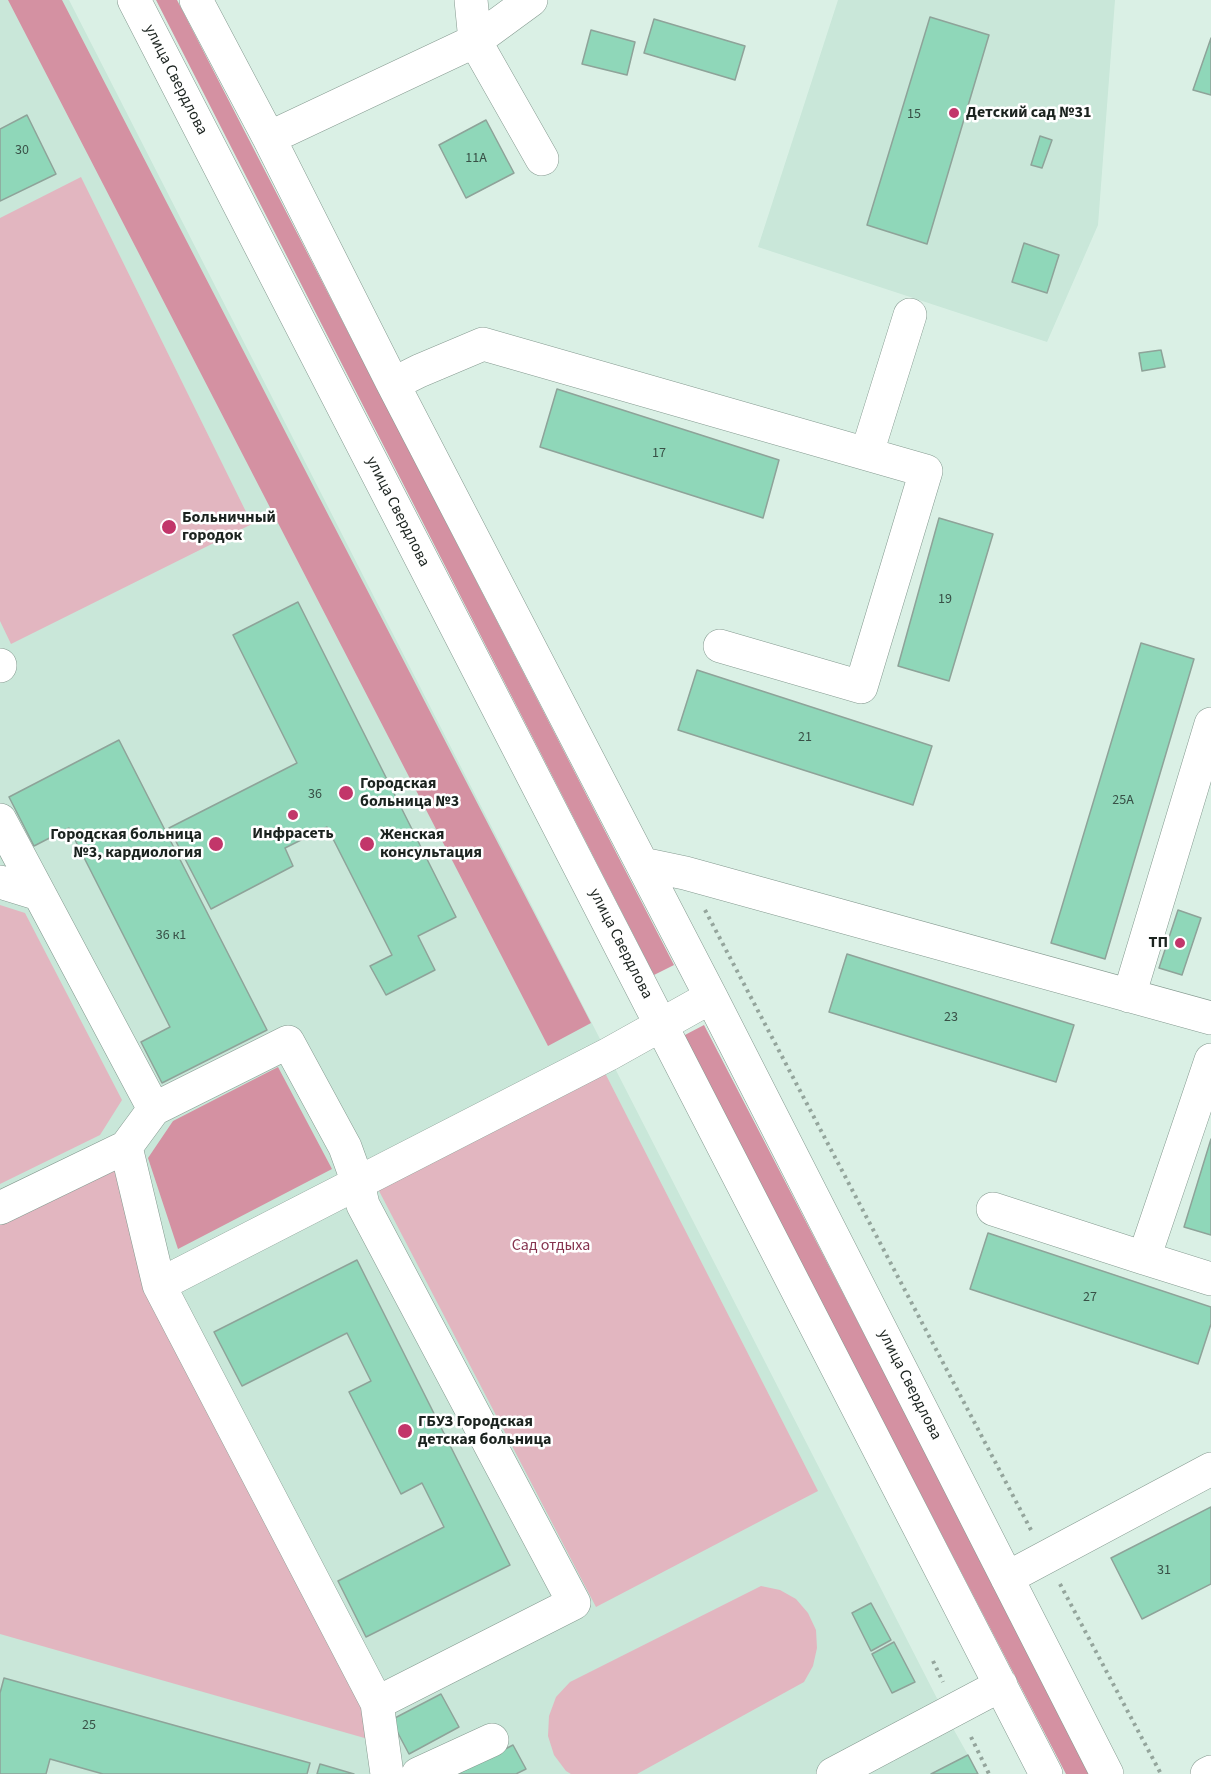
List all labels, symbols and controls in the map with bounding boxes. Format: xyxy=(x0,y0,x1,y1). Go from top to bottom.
street label: улица Свердлова xyxy=(139,22,211,138)
place label: Детский сад №31 xyxy=(966,103,1091,123)
marker: Детский сад №31 xyxy=(947,106,961,120)
house number: 15 xyxy=(907,107,921,123)
house number: 30 xyxy=(15,143,29,159)
house number: 11А xyxy=(465,151,487,167)
house number: 17 xyxy=(652,446,666,462)
street label: улица Свердлова xyxy=(361,454,433,570)
place label: Больничный городок xyxy=(182,508,276,546)
marker: Больничный городок xyxy=(160,518,178,536)
house number: 19 xyxy=(938,592,952,608)
house number: 21 xyxy=(798,730,812,746)
place label: Городская больница №3 xyxy=(360,774,459,812)
marker: Городская больница №3 xyxy=(337,784,355,802)
house number: 36 xyxy=(308,787,322,803)
house number: 25А xyxy=(1112,793,1134,809)
marker: Инфрасеть xyxy=(286,808,300,822)
place label: Инфрасеть xyxy=(252,824,334,844)
place label: Городская больница №3, кардиология xyxy=(50,825,202,863)
place label: Женская консультация xyxy=(380,825,482,863)
marker: Городская больница №3, кардиология xyxy=(207,835,225,853)
marker: Женская консультация xyxy=(358,835,376,853)
street label: улица Свердлова xyxy=(584,886,656,1002)
house number: 36 к1 xyxy=(156,928,186,944)
place label: ТП xyxy=(1148,933,1168,953)
marker: ТП xyxy=(1173,936,1187,950)
house number: 23 xyxy=(944,1010,958,1026)
park label: Сад отдыха xyxy=(512,1236,590,1256)
house number: 27 xyxy=(1083,1290,1097,1306)
street label: улица Свердлова xyxy=(873,1327,945,1443)
place label: ГБУЗ Городская детская больница xyxy=(418,1412,552,1450)
marker: ГБУЗ Городская детская больница xyxy=(396,1422,414,1440)
house number: 31 xyxy=(1157,1563,1171,1579)
house number: 25 xyxy=(82,1718,96,1734)

